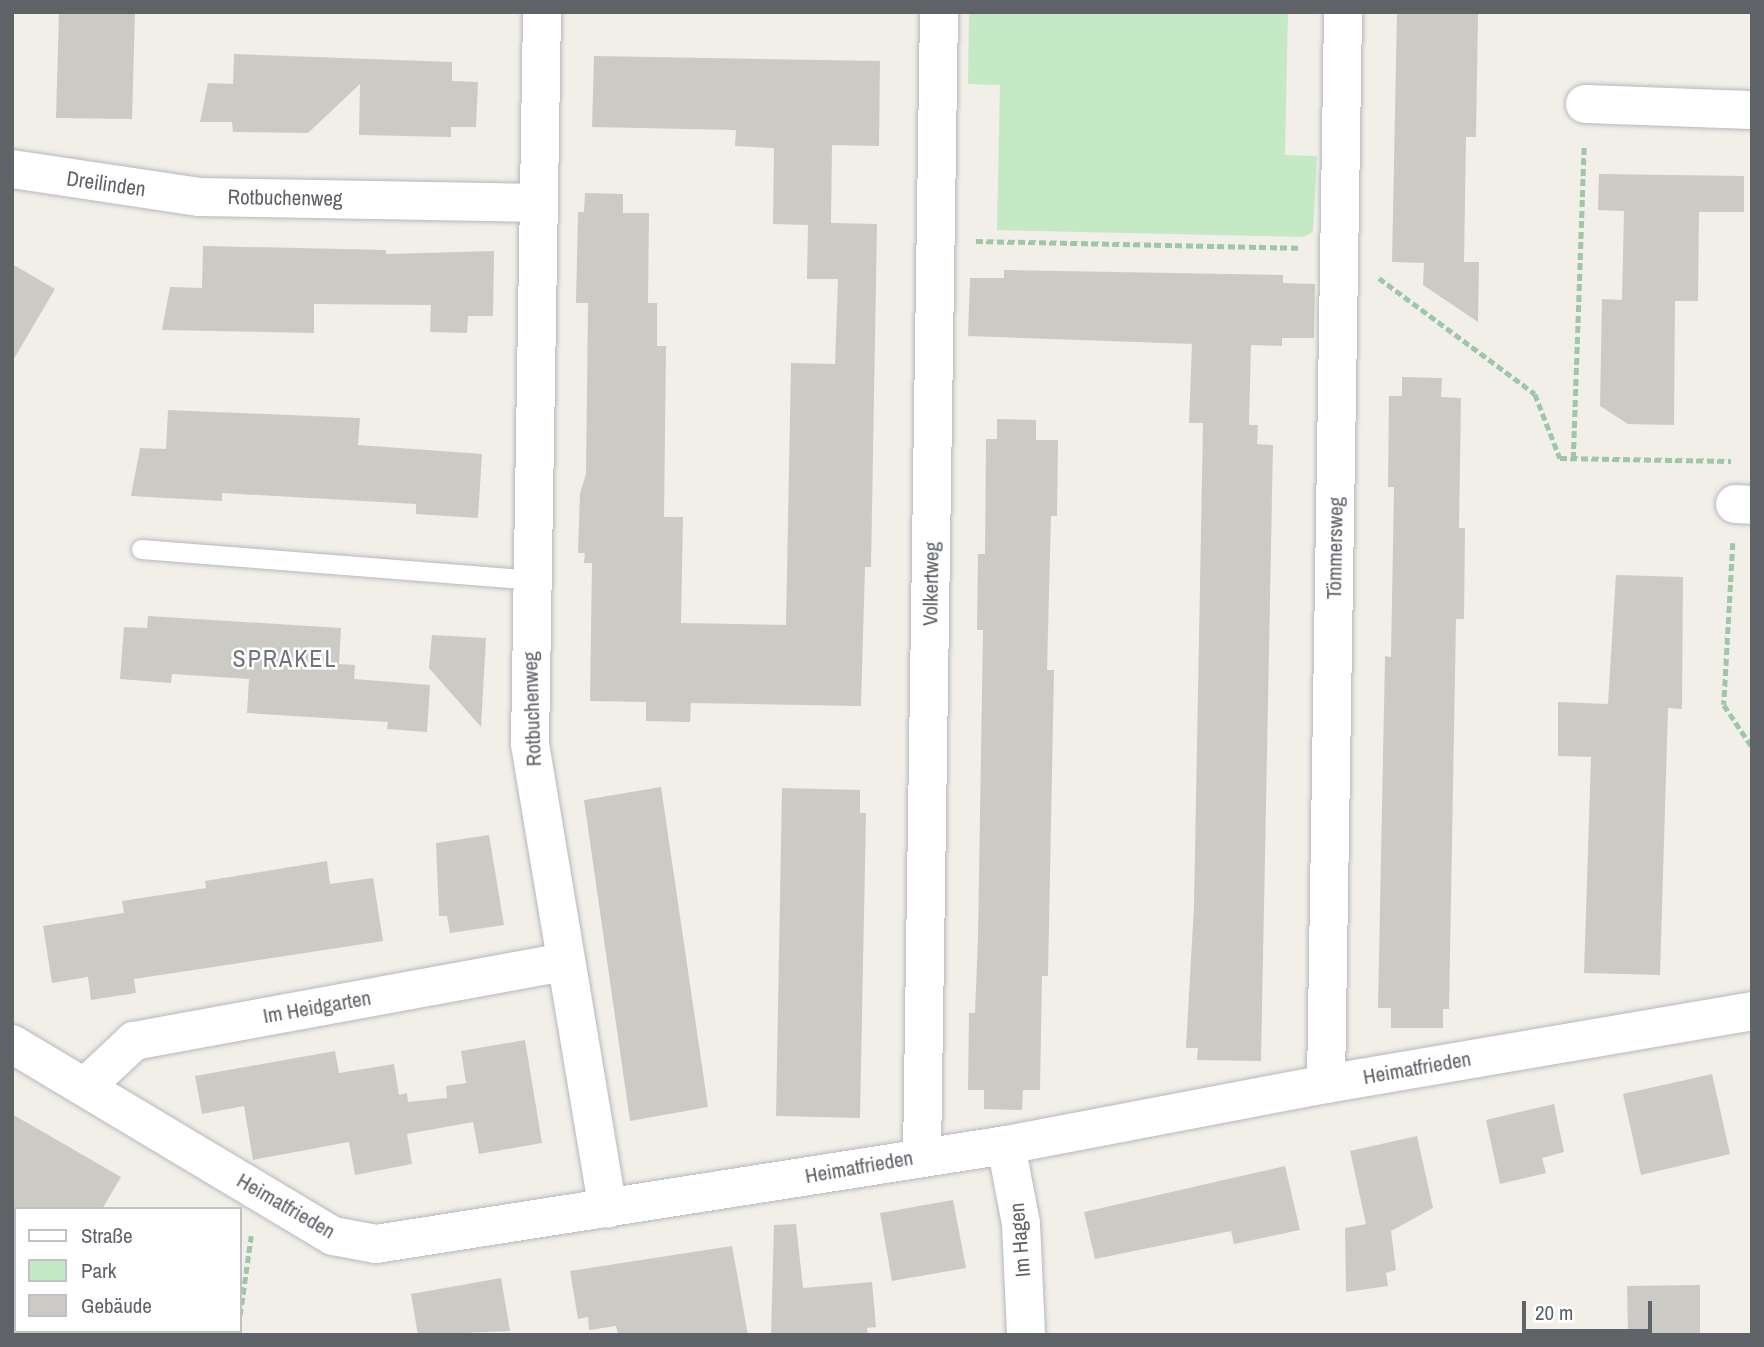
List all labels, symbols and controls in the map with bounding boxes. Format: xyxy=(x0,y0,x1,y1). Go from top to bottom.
street label: Dreilinden xyxy=(65,166,147,202)
street label: Rotbuchenweg xyxy=(227,184,343,212)
street label: Tömmersweg xyxy=(1322,497,1348,599)
street label: Volkertweg xyxy=(918,542,944,626)
district label: SPRAKEL xyxy=(233,645,337,673)
street label: Rotbuchenweg xyxy=(517,651,547,767)
street label: Im Heidgarten xyxy=(261,985,373,1029)
street label: Heimatfrieden xyxy=(1361,1046,1473,1090)
street label: Heimatfrieden xyxy=(803,1145,915,1189)
street label: Heimatfrieden xyxy=(232,1168,340,1244)
street label: Im Hagen xyxy=(1004,1202,1036,1278)
legend xyxy=(14,1207,242,1333)
text: Straße xyxy=(81,1221,133,1250)
text: Park xyxy=(81,1256,116,1285)
scale bar xyxy=(1526,1288,1656,1332)
text: Gebäude xyxy=(81,1291,152,1320)
text: 20 m xyxy=(1535,1298,1573,1327)

